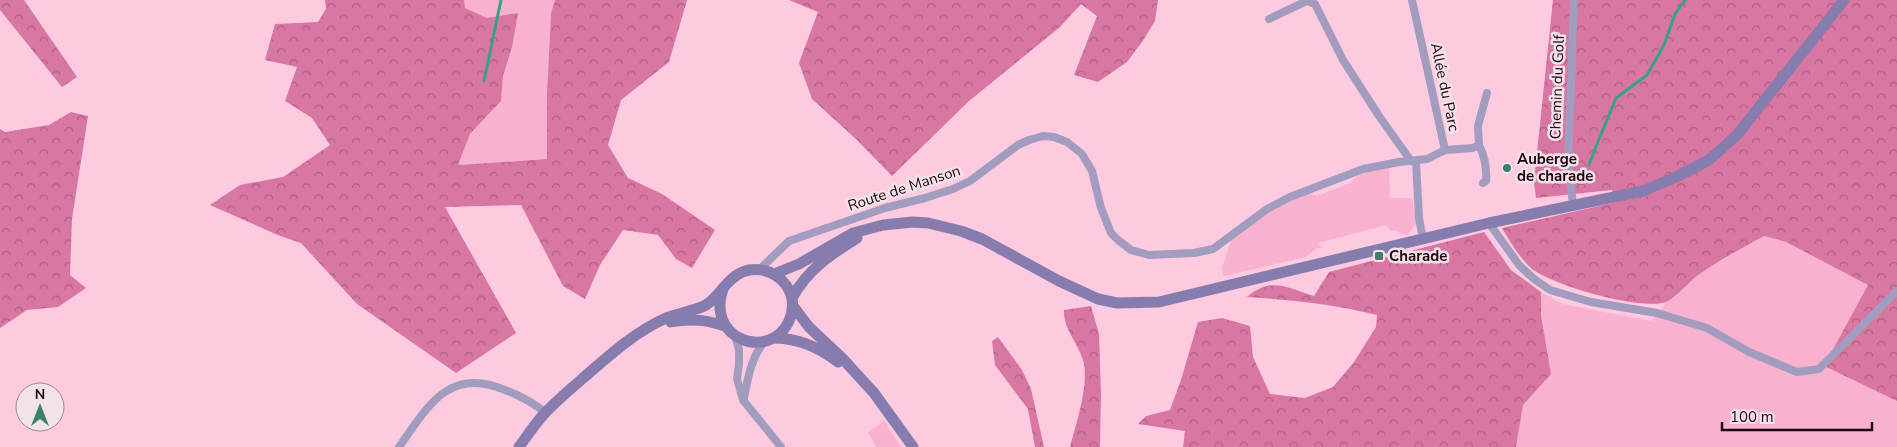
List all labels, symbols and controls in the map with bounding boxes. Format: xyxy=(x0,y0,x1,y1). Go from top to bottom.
street label: Chemin du Golf xyxy=(1545,33,1569,140)
street label: Allée du Parc xyxy=(1426,41,1464,133)
place label: Auberge de charade xyxy=(1517,149,1593,186)
street label: Route de Manson xyxy=(845,160,963,216)
marker: Auberge de charade xyxy=(1501,162,1513,174)
place label: Charade xyxy=(1389,246,1447,266)
marker: Charade xyxy=(1373,250,1385,262)
north arrow xyxy=(15,382,65,432)
text: N xyxy=(35,385,45,404)
scale bar xyxy=(1722,400,1872,432)
text: 100 m xyxy=(1730,407,1774,427)

